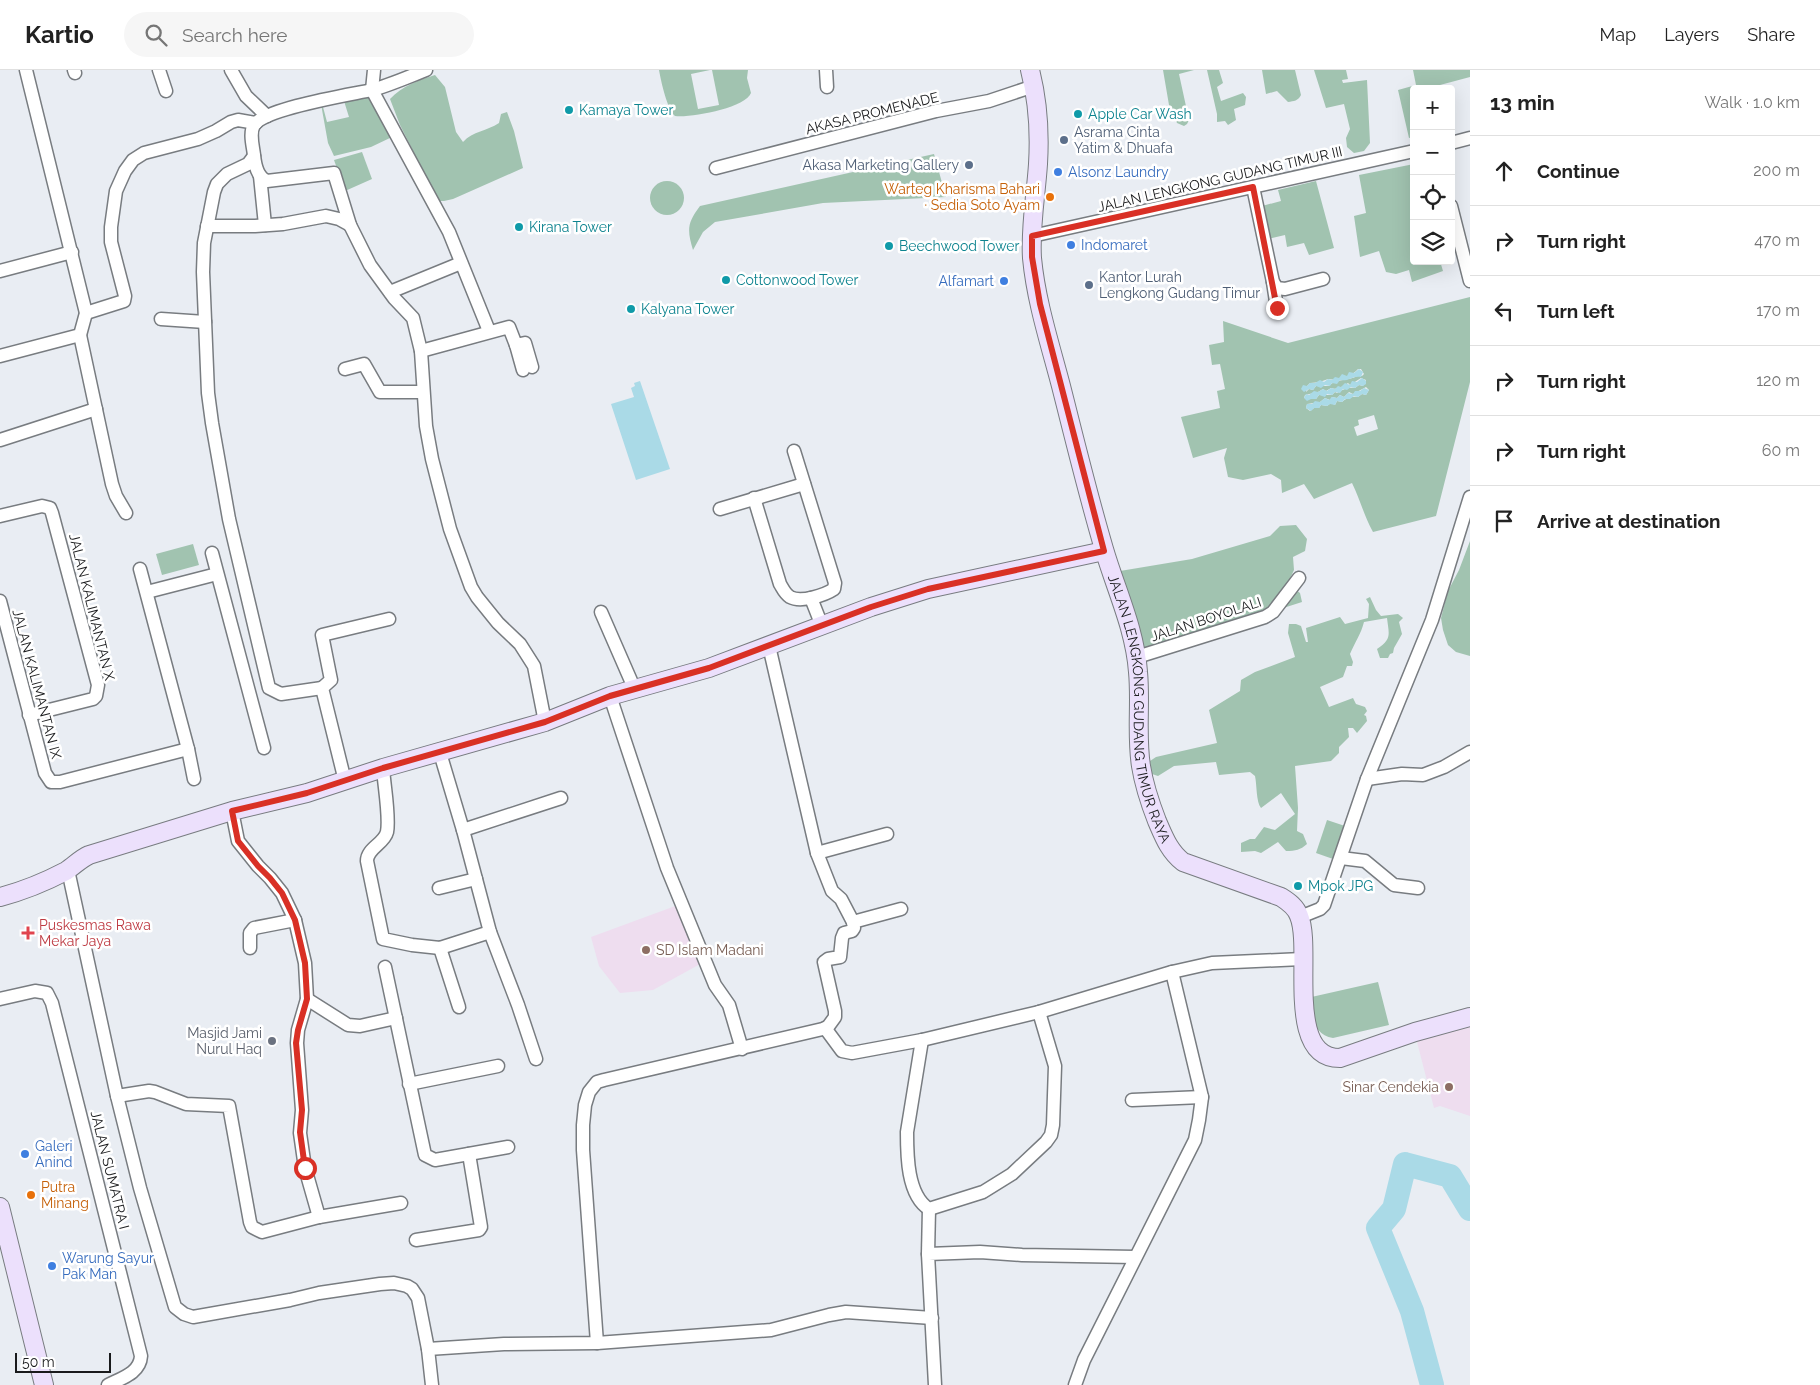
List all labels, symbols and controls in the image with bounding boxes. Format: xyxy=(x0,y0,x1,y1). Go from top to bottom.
search box xyxy=(124,12,474,57)
text: Kartio xyxy=(25,20,94,49)
icon: search xyxy=(142,21,170,49)
text: Search here xyxy=(182,24,287,46)
text: Map xyxy=(1600,24,1636,45)
text: Layers xyxy=(1664,24,1719,45)
text: Share xyxy=(1747,24,1795,45)
map controls xyxy=(1410,85,1455,265)
button: + xyxy=(1410,85,1455,130)
street label: AKASA PROMENADE xyxy=(804,89,940,137)
text: 13 min xyxy=(1490,90,1555,115)
text: Walk · 1.0 km xyxy=(1704,93,1800,112)
place label: Kamaya Tower xyxy=(579,102,673,118)
marker: Kamaya Tower xyxy=(563,104,575,116)
place label: Apple Car Wash xyxy=(1088,106,1192,122)
marker: Apple Car Wash xyxy=(1072,108,1084,120)
place label: Asrama Cinta Yatim & Dhuafa xyxy=(1074,124,1173,156)
button: − xyxy=(1410,130,1455,175)
marker: Asrama Cinta Yatim & Dhuafa xyxy=(1058,134,1070,146)
street label: JALAN LENGKONG GUDANG TIMUR III xyxy=(1096,143,1344,215)
place label: Akasa Marketing Gallery xyxy=(802,157,959,173)
icon: ahead xyxy=(1490,157,1518,185)
marker: Akasa Marketing Gallery xyxy=(963,159,975,171)
text: Continue xyxy=(1537,160,1620,182)
text: 200 m xyxy=(1753,161,1800,180)
place label: Alsonz Laundry xyxy=(1068,164,1169,180)
marker: Alsonz Laundry xyxy=(1052,166,1064,178)
button: locate xyxy=(1410,175,1455,220)
place label: Warteg Kharisma Bahari · Sedia Soto Ayam xyxy=(884,181,1040,213)
marker: Warteg Kharisma Bahari · Sedia Soto Ayam xyxy=(1044,191,1056,203)
place label: Kirana Tower xyxy=(529,219,612,235)
button: layers xyxy=(1410,220,1455,265)
marker: Kirana Tower xyxy=(513,221,525,233)
icon: right xyxy=(1490,227,1518,255)
text: Turn right xyxy=(1537,230,1626,252)
text: 470 m xyxy=(1754,231,1800,250)
place label: Indomaret xyxy=(1081,237,1148,253)
place label: Beechwood Tower xyxy=(899,238,1019,254)
marker: Indomaret xyxy=(1065,239,1077,251)
marker: Beechwood Tower xyxy=(883,240,895,252)
place label: Kantor Lurah Lengkong Gudang Timur xyxy=(1099,269,1260,301)
place label: Cottonwood Tower xyxy=(736,272,858,288)
place label: Alfamart xyxy=(938,273,994,289)
marker: Cottonwood Tower xyxy=(720,274,732,286)
marker: Alfamart xyxy=(998,275,1010,287)
marker: Kantor Lurah Lengkong Gudang Timur xyxy=(1083,279,1095,291)
route end xyxy=(1266,297,1289,320)
icon: left xyxy=(1490,297,1518,325)
text: Turn left xyxy=(1537,300,1614,322)
place label: Kalyana Tower xyxy=(641,301,735,317)
text: 170 m xyxy=(1756,301,1800,320)
marker: Kalyana Tower xyxy=(625,303,637,315)
icon: right xyxy=(1490,367,1518,395)
text: Turn right xyxy=(1537,370,1626,392)
text: 120 m xyxy=(1756,371,1800,390)
icon: right xyxy=(1490,437,1518,465)
text: Turn right xyxy=(1537,440,1626,462)
text: 60 m xyxy=(1762,441,1800,460)
icon: arrive xyxy=(1490,507,1518,535)
text: Arrive at destination xyxy=(1537,510,1721,532)
street label: JALAN KALIMANTAN X xyxy=(66,532,118,682)
street label: JALAN LENGKONG GUDANG TIMUR RAYA xyxy=(1105,572,1174,846)
street label: JALAN BOYOLALI xyxy=(1149,594,1263,644)
street label: JALAN KALIMANTAN IX xyxy=(9,607,65,761)
place label: Mpok JPG xyxy=(1308,878,1373,894)
marker: Mpok JPG xyxy=(1292,880,1304,892)
place label: Puskesmas Rawa Mekar Jaya xyxy=(39,917,151,949)
marker: Puskesmas Rawa Mekar Jaya xyxy=(21,926,35,940)
place label: SD Islam Madani xyxy=(656,942,764,958)
marker: SD Islam Madani xyxy=(640,944,652,956)
place label: Masjid Jami Nurul Haq xyxy=(187,1025,262,1057)
marker: Masjid Jami Nurul Haq xyxy=(266,1035,278,1047)
place label: Sinar Cendekia xyxy=(1342,1079,1439,1095)
marker: Sinar Cendekia xyxy=(1443,1081,1455,1093)
street label: JALAN SUMATRA I xyxy=(88,1109,132,1231)
place label: Galeri Anind xyxy=(35,1138,73,1170)
marker: Galeri Anind xyxy=(19,1148,31,1160)
route start xyxy=(294,1157,317,1180)
place label: Putra Minang xyxy=(41,1179,89,1211)
marker: Putra Minang xyxy=(25,1189,37,1201)
place label: Warung Sayur Pak Man xyxy=(62,1250,154,1282)
marker: Warung Sayur Pak Man xyxy=(46,1260,58,1272)
scale bar xyxy=(15,1350,111,1373)
text: 50 m xyxy=(22,1354,55,1370)

